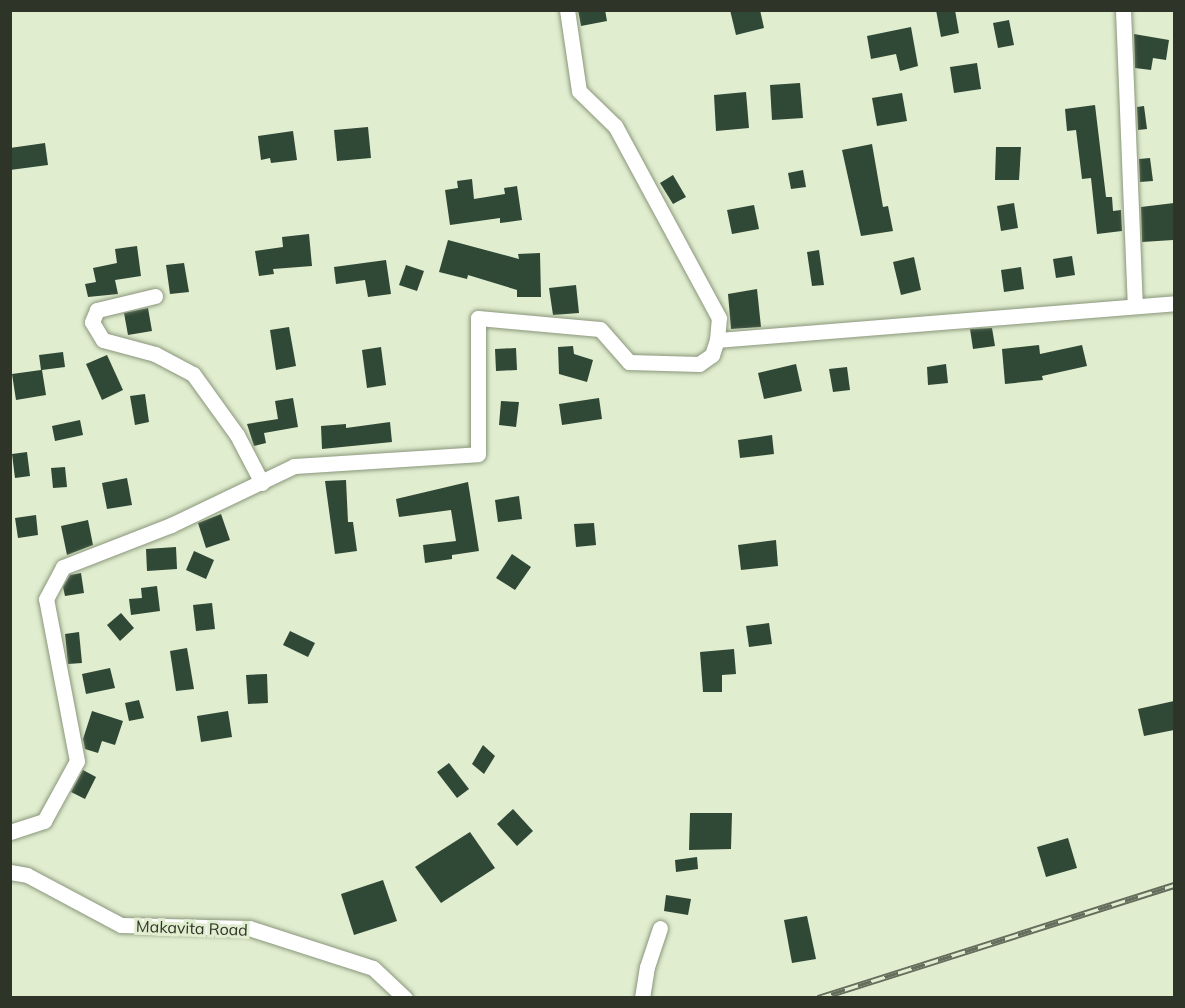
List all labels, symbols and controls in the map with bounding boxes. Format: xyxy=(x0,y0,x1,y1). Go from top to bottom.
street label: Makavita Road xyxy=(136,916,248,940)

